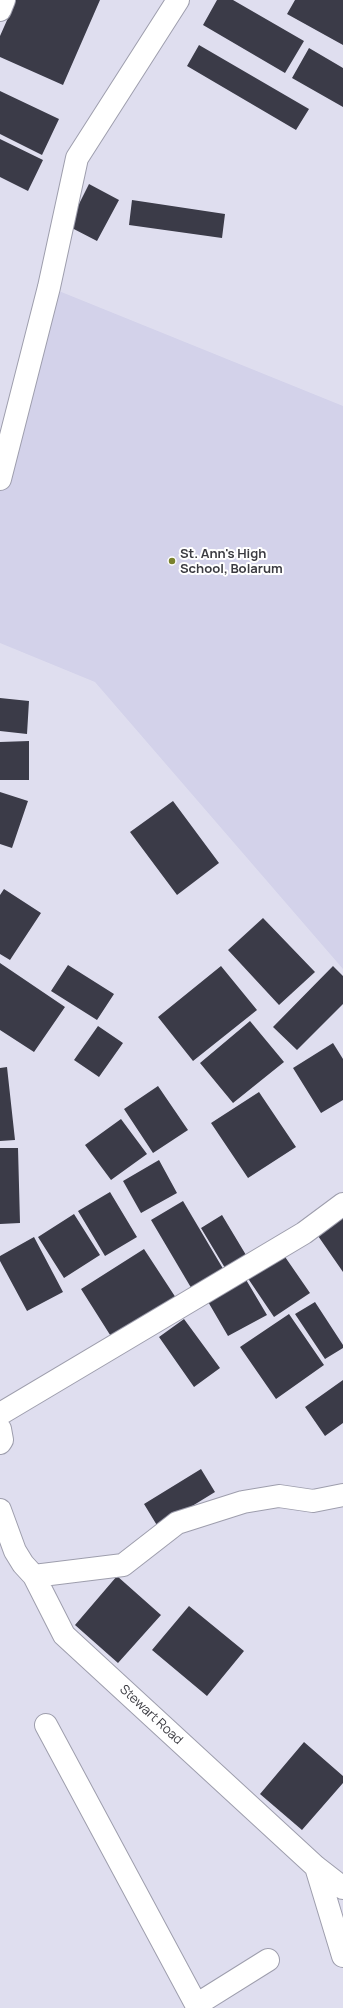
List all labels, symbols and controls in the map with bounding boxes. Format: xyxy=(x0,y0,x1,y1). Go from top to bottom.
place label: St. Ann's High School, Bolarum xyxy=(180,546,283,577)
marker: St. Ann's High School, Bolarum xyxy=(167,556,177,566)
street label: Stewart Road xyxy=(116,1682,186,1748)

